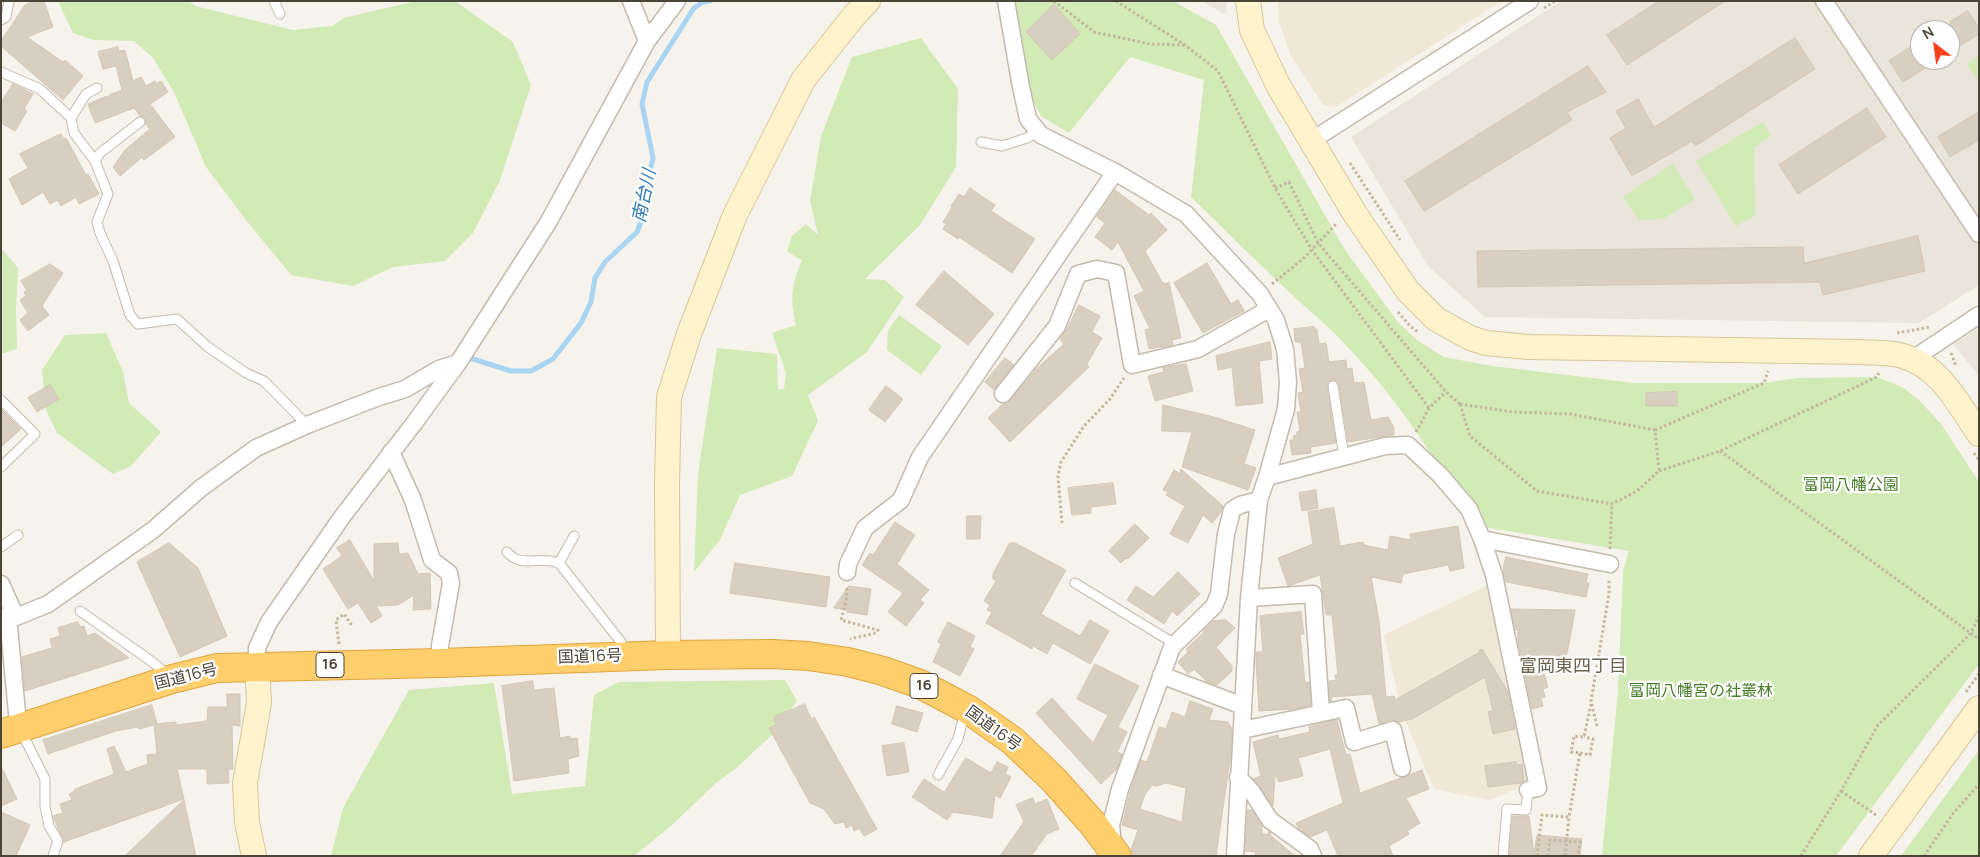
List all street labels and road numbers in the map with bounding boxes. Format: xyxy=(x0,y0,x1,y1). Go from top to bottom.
street label: 国道16号 xyxy=(558,646,622,668)
road number: 16 xyxy=(316,652,344,678)
street label: 国道16号 xyxy=(153,660,219,694)
road number: 16 xyxy=(910,674,938,698)
street label: 国道16号 xyxy=(961,702,1025,756)

